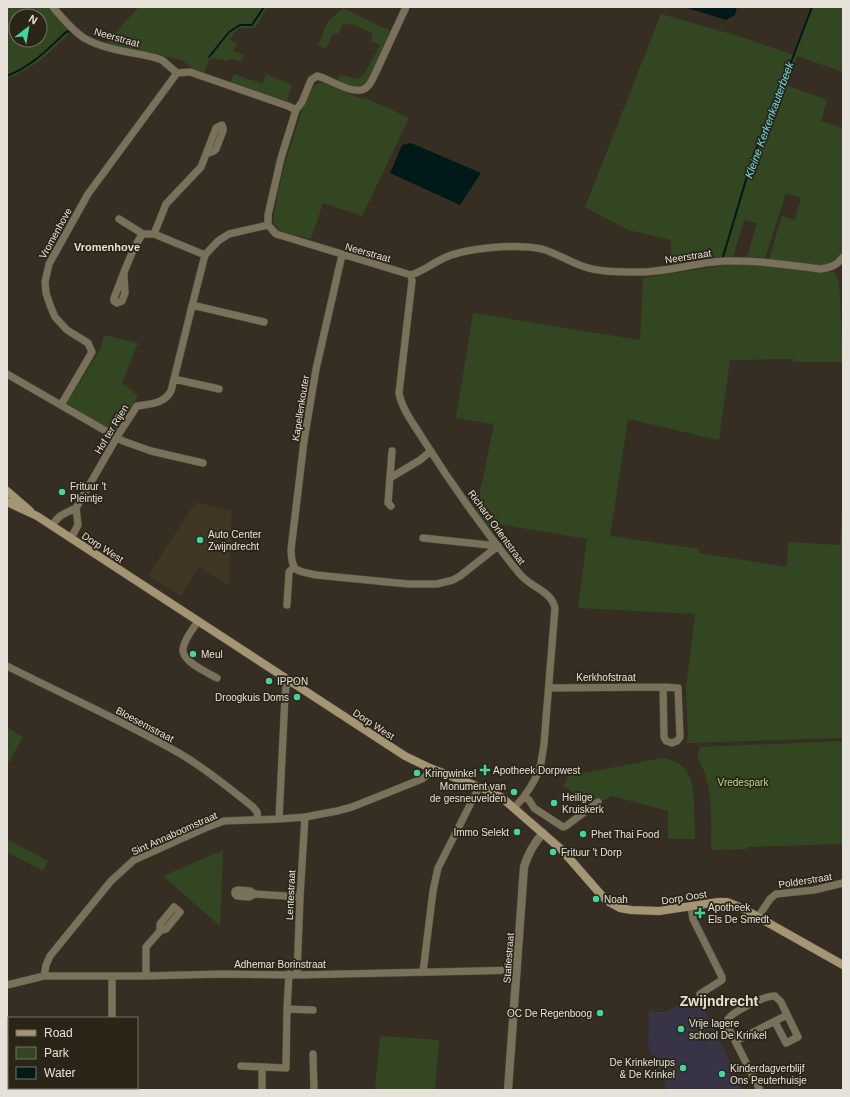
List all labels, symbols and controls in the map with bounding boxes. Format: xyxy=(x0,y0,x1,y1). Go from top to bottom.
north arrow xyxy=(8,8,48,48)
text: N xyxy=(27,12,40,27)
street label: Neerstraat xyxy=(93,26,141,49)
water label: Kleine Kerkenkauterbeek xyxy=(742,60,796,180)
street label: Vromenhove xyxy=(37,206,74,261)
district label: Vromenhove xyxy=(74,241,140,253)
street label: Neerstraat xyxy=(344,241,392,264)
street label: Neerstraat xyxy=(664,247,712,266)
street label: Kapellenkouter xyxy=(290,374,311,442)
street label: Hof ter Rijen xyxy=(92,403,130,456)
place label: Frituur 't Pleintje xyxy=(70,481,107,504)
marker: Frituur 't Pleintje xyxy=(57,487,67,497)
street label: Richard Orlentstraat xyxy=(466,488,527,567)
place label: Auto Center Zwijndrecht xyxy=(208,529,262,552)
street label: Dorp West xyxy=(80,530,126,565)
marker: Auto Center Zwijndrecht xyxy=(195,535,205,545)
marker: Meul xyxy=(188,649,198,659)
place label: Meul xyxy=(201,649,223,660)
street label: Kerkhofstraat xyxy=(576,672,636,683)
marker: IPPON xyxy=(264,676,274,686)
place label: IPPON xyxy=(277,676,308,687)
place label: Droogkuis Doms xyxy=(215,692,289,703)
marker: Droogkuis Doms xyxy=(292,692,302,702)
street label: Bloesemstraat xyxy=(114,705,176,744)
street label: Dorp West xyxy=(351,707,397,742)
marker: Apotheek Dorpwest xyxy=(480,765,490,775)
place label: Apotheek Dorpwest xyxy=(493,765,580,776)
marker: Kringwinkel xyxy=(412,768,422,778)
place label: Kringwinkel xyxy=(425,768,476,779)
park label: Vredespark xyxy=(718,777,769,788)
place label: Monument van de gesneuvelden xyxy=(430,781,506,804)
marker: Monument van de gesneuvelden xyxy=(509,787,519,797)
place label: Heilige Kruiskerk xyxy=(562,792,605,815)
marker: Heilige Kruiskerk xyxy=(549,798,559,808)
street label: Sint Annaboomstraat xyxy=(130,809,219,857)
place label: Immo Selekt xyxy=(453,827,509,838)
marker: Immo Selekt xyxy=(512,827,522,837)
marker: Phet Thai Food xyxy=(578,829,588,839)
place label: Phet Thai Food xyxy=(591,829,659,840)
marker: Frituur 't Dorp xyxy=(548,847,558,857)
place label: Frituur 't Dorp xyxy=(561,847,622,858)
street label: Lentestraat xyxy=(284,870,297,920)
street label: Polderstraat xyxy=(778,871,833,890)
street label: Dorp Oost xyxy=(661,888,708,906)
marker: Noah xyxy=(591,894,601,904)
place label: Noah xyxy=(604,894,628,905)
place label: Apotheek Els De Smedt xyxy=(708,902,769,925)
marker: Apotheek Els De Smedt xyxy=(695,908,705,918)
street label: Statiestraat xyxy=(501,932,516,984)
street label: Adhemar Borinstraat xyxy=(234,959,326,970)
district label: Zwijndrecht xyxy=(680,993,759,1009)
place label: OC De Regenboog xyxy=(507,1008,592,1019)
marker: OC De Regenboog xyxy=(595,1008,605,1018)
legend xyxy=(8,1017,138,1089)
place label: Vrije lagere school De Krinkel xyxy=(689,1018,767,1041)
marker: Vrije lagere school De Krinkel xyxy=(676,1024,686,1034)
text: Road xyxy=(44,1026,73,1040)
text: Park xyxy=(44,1046,70,1060)
place label: De Krinkelrups & De Krinkel xyxy=(609,1057,675,1080)
marker: De Krinkelrups & De Krinkel xyxy=(678,1063,688,1073)
place label: Kinderdagverblijf Ons Peuterhuisje xyxy=(730,1063,807,1086)
text: Water xyxy=(44,1066,76,1080)
marker: Kinderdagverblijf Ons Peuterhuisje xyxy=(717,1069,727,1079)

